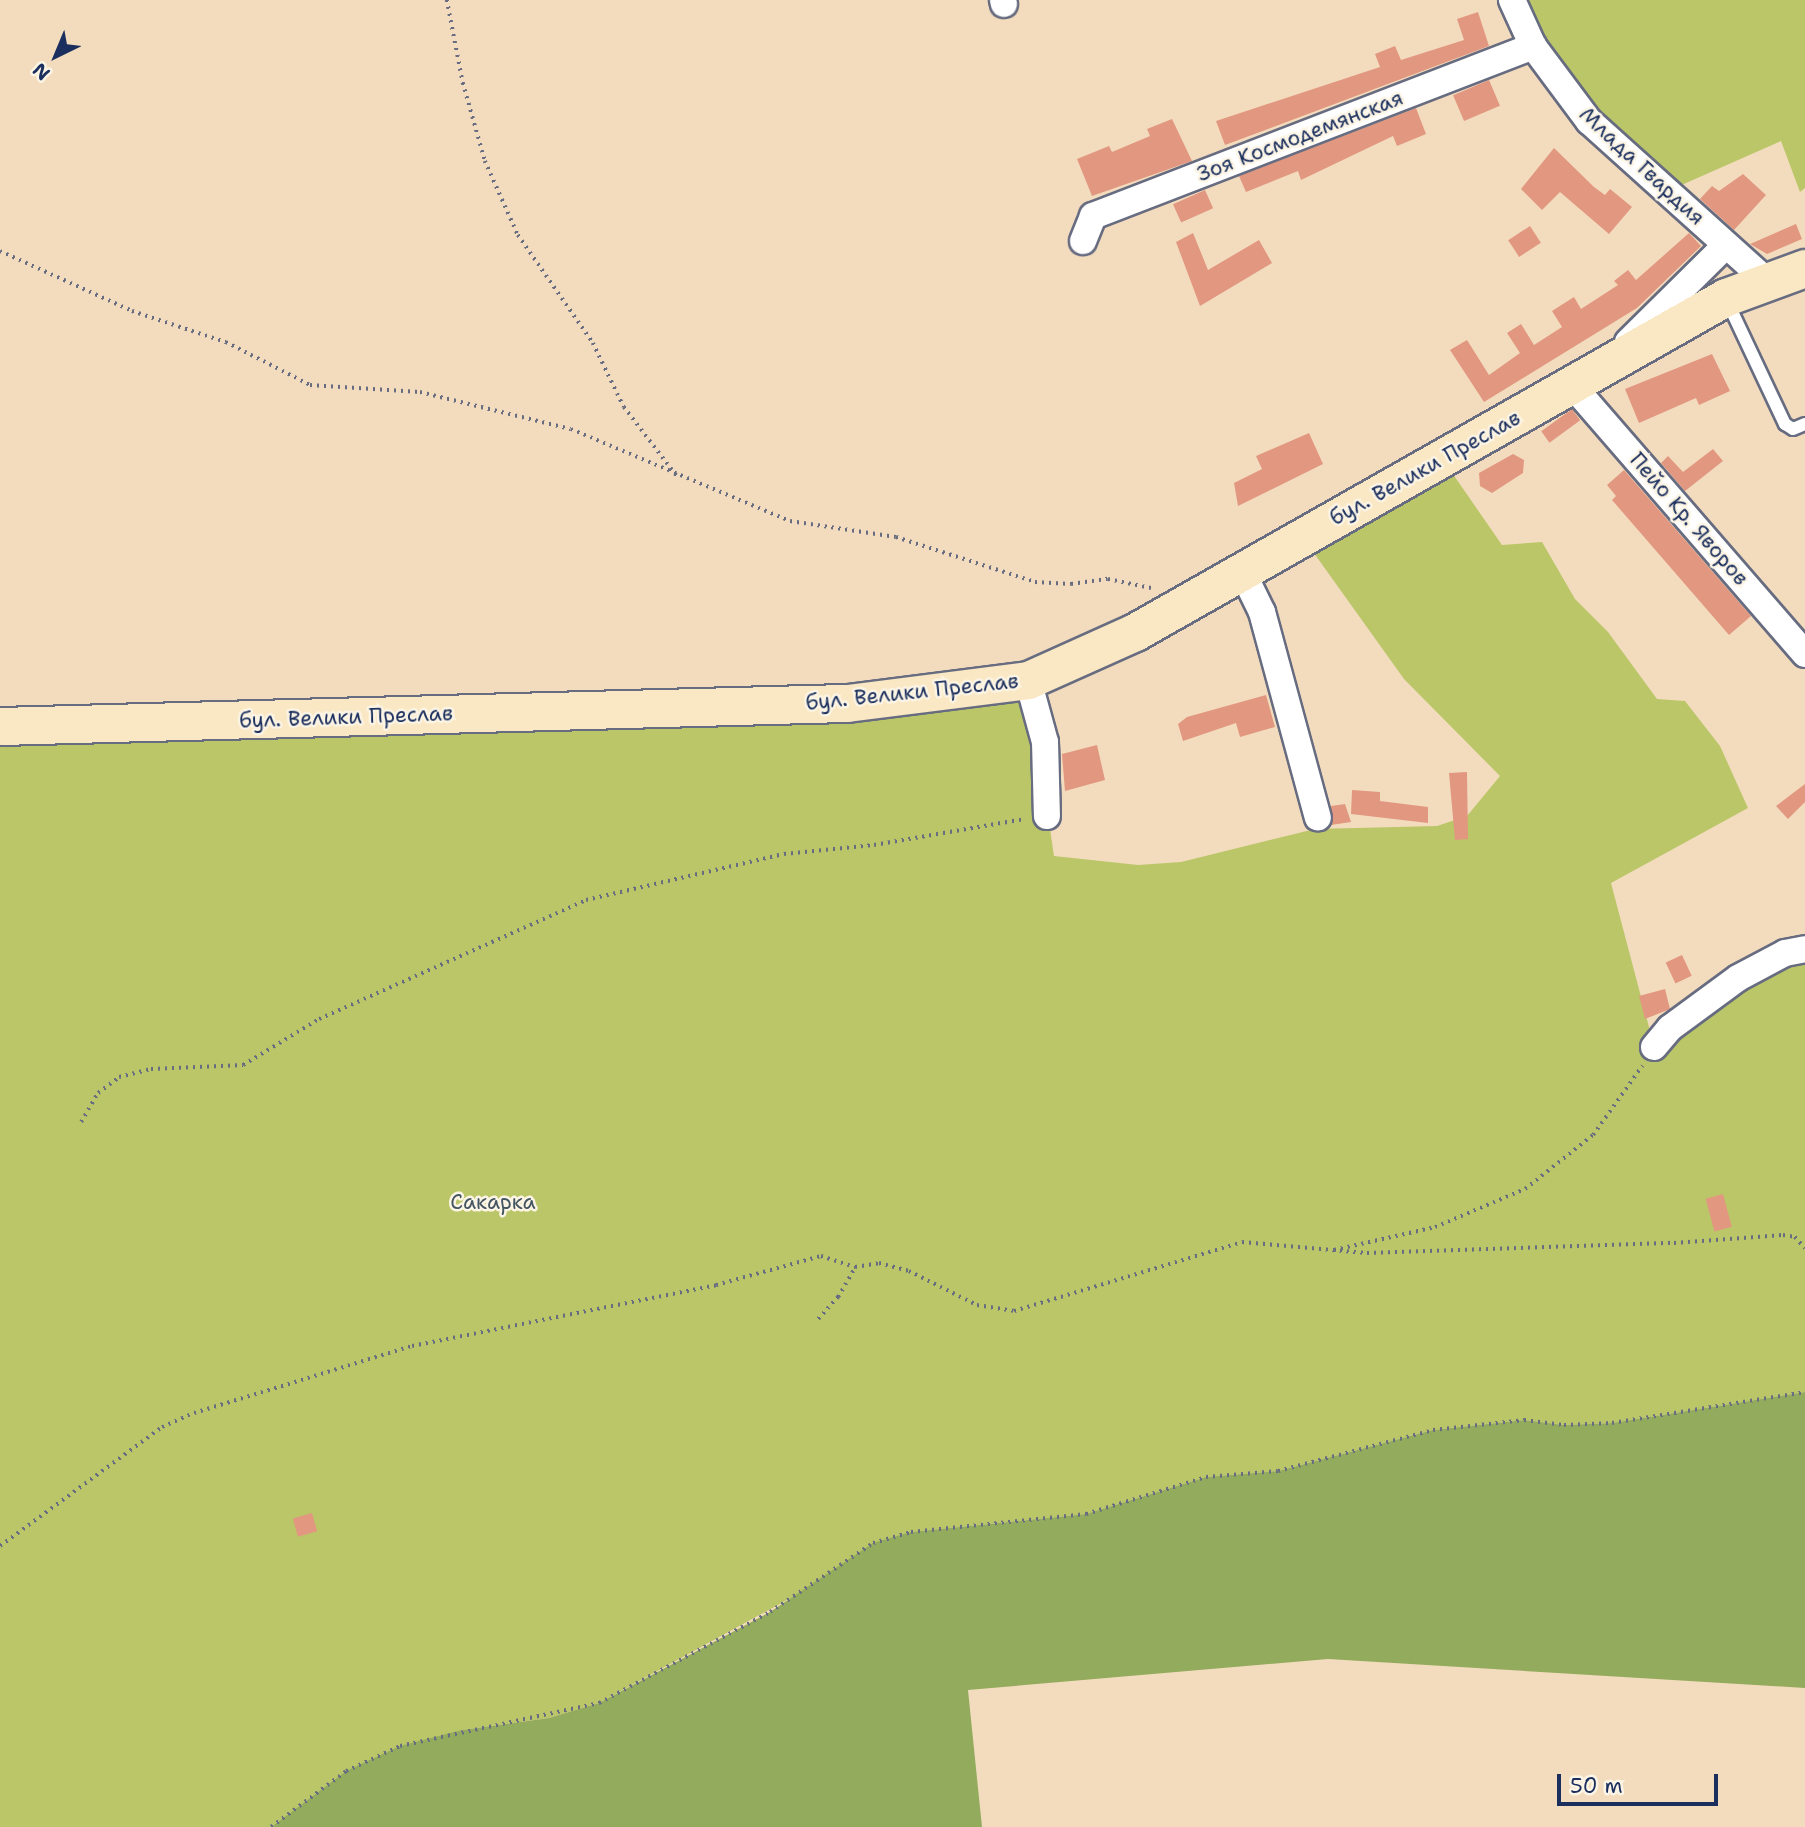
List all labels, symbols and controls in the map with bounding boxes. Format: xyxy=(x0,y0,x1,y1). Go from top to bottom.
north arrow xyxy=(21,21,91,91)
text: N xyxy=(27,57,55,86)
street label: Зоя Космодемянская xyxy=(1194,85,1406,187)
street label: Млада Гвардия xyxy=(1574,102,1710,230)
street label: бул. Велики Преслав xyxy=(1325,405,1525,531)
street label: Пейо Кр. Яворов xyxy=(1624,447,1754,591)
street label: бул. Велики Преслав xyxy=(804,668,1020,716)
street label: бул. Велики Преслав xyxy=(239,701,453,733)
park label: Сакарка xyxy=(450,1189,536,1215)
scale bar xyxy=(1560,1760,1721,1804)
text: 50 m xyxy=(1570,1772,1623,1800)

